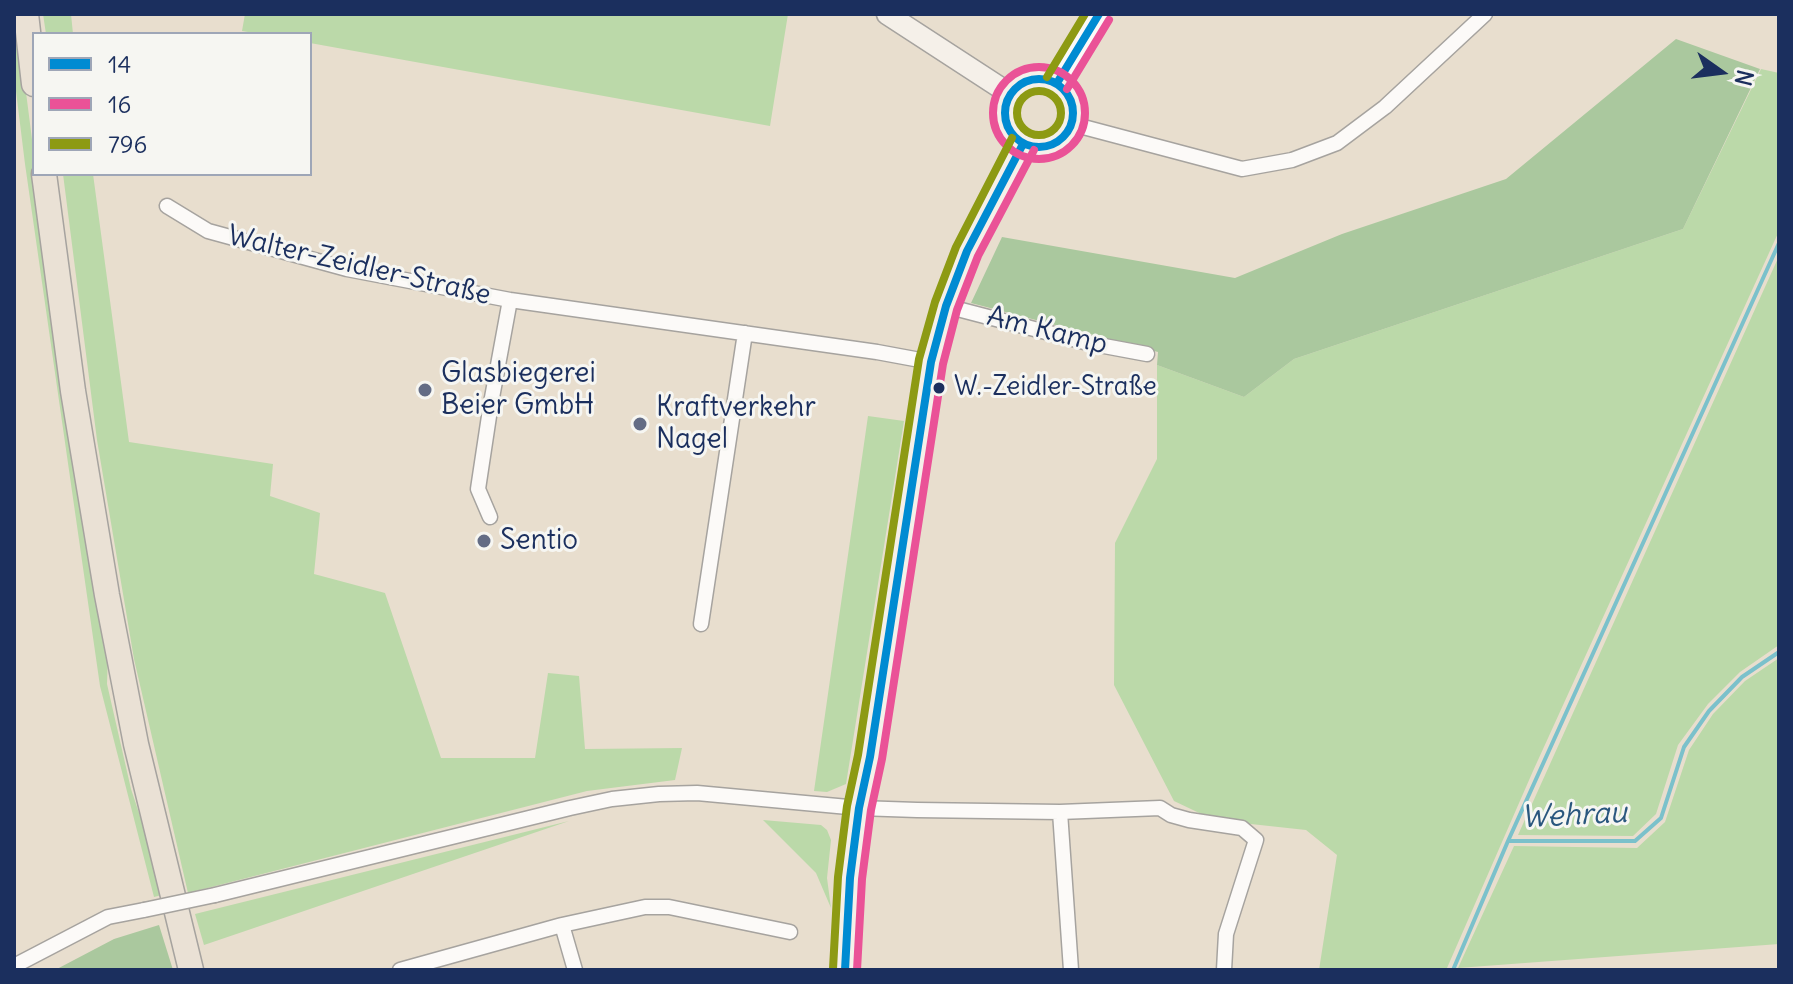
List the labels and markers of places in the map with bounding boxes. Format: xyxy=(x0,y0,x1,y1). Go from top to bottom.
place label: Glasbiegerei Beier GmbH xyxy=(441,357,596,423)
place label: W.-Zeidler-Straße xyxy=(954,372,1157,404)
marker: W.-Zeidler-Straße xyxy=(931,380,947,396)
marker: Glasbiegerei Beier GmbH xyxy=(416,381,434,399)
place label: Kraftverkehr Nagel xyxy=(656,391,816,457)
marker: Kraftverkehr Nagel xyxy=(631,415,649,433)
place label: Sentio xyxy=(500,524,578,558)
marker: Sentio xyxy=(475,532,493,550)

